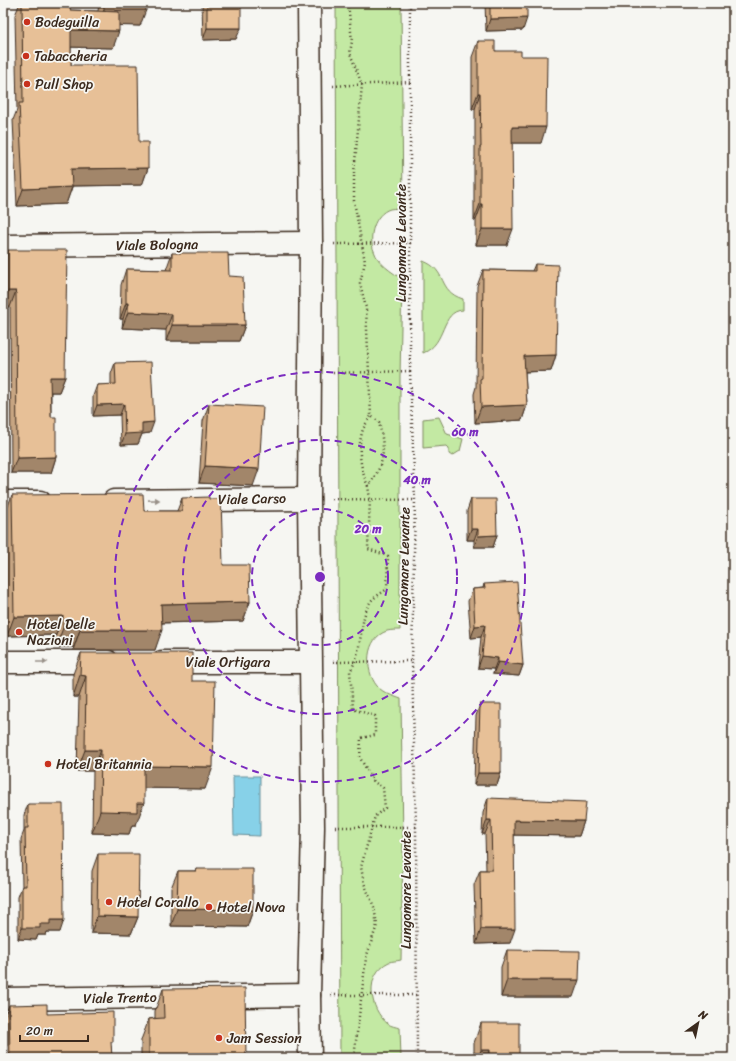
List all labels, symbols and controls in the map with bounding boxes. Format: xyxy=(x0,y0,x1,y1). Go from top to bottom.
place label: Bodeguilla xyxy=(35,10,100,35)
marker: Bodeguilla xyxy=(22,17,32,27)
place label: Tabaccheria xyxy=(34,44,108,69)
marker: Tabaccheria xyxy=(21,51,31,61)
place label: Pull Shop xyxy=(35,72,94,97)
marker: Pull Shop xyxy=(22,79,32,89)
street label: Lungomare Levante xyxy=(389,184,414,302)
street label: Viale Bologna xyxy=(116,232,198,258)
text: 60 m xyxy=(451,421,479,443)
text: 40 m xyxy=(402,469,431,491)
street label: Viale Carso xyxy=(218,486,286,512)
one-way arrow xyxy=(148,497,160,504)
street label: Lungomare Levante xyxy=(390,507,418,625)
text: 20 m xyxy=(354,518,382,540)
centre of rings xyxy=(313,570,327,584)
place label: Hotel Delle Nazioni xyxy=(27,612,95,653)
marker: Hotel Delle Nazioni xyxy=(14,627,24,637)
street label: Viale Ortigara xyxy=(186,650,270,675)
one-way arrow xyxy=(36,659,49,665)
place label: Hotel Britannia xyxy=(56,752,152,777)
marker: Hotel Britannia xyxy=(43,759,53,769)
street label: Lungomare Levante xyxy=(394,831,419,949)
place label: Hotel Corallo xyxy=(117,890,199,915)
place label: Hotel Nova xyxy=(217,895,285,920)
marker: Hotel Corallo xyxy=(104,897,114,907)
marker: Hotel Nova xyxy=(204,902,214,912)
street label: Viale Trento xyxy=(83,985,157,1011)
north arrow xyxy=(678,1003,718,1043)
text: N xyxy=(694,1004,712,1025)
scale bar xyxy=(20,1017,88,1043)
text: 20 m xyxy=(26,1020,53,1042)
place label: Jam Session xyxy=(226,1026,302,1051)
marker: Jam Session xyxy=(214,1033,224,1043)

